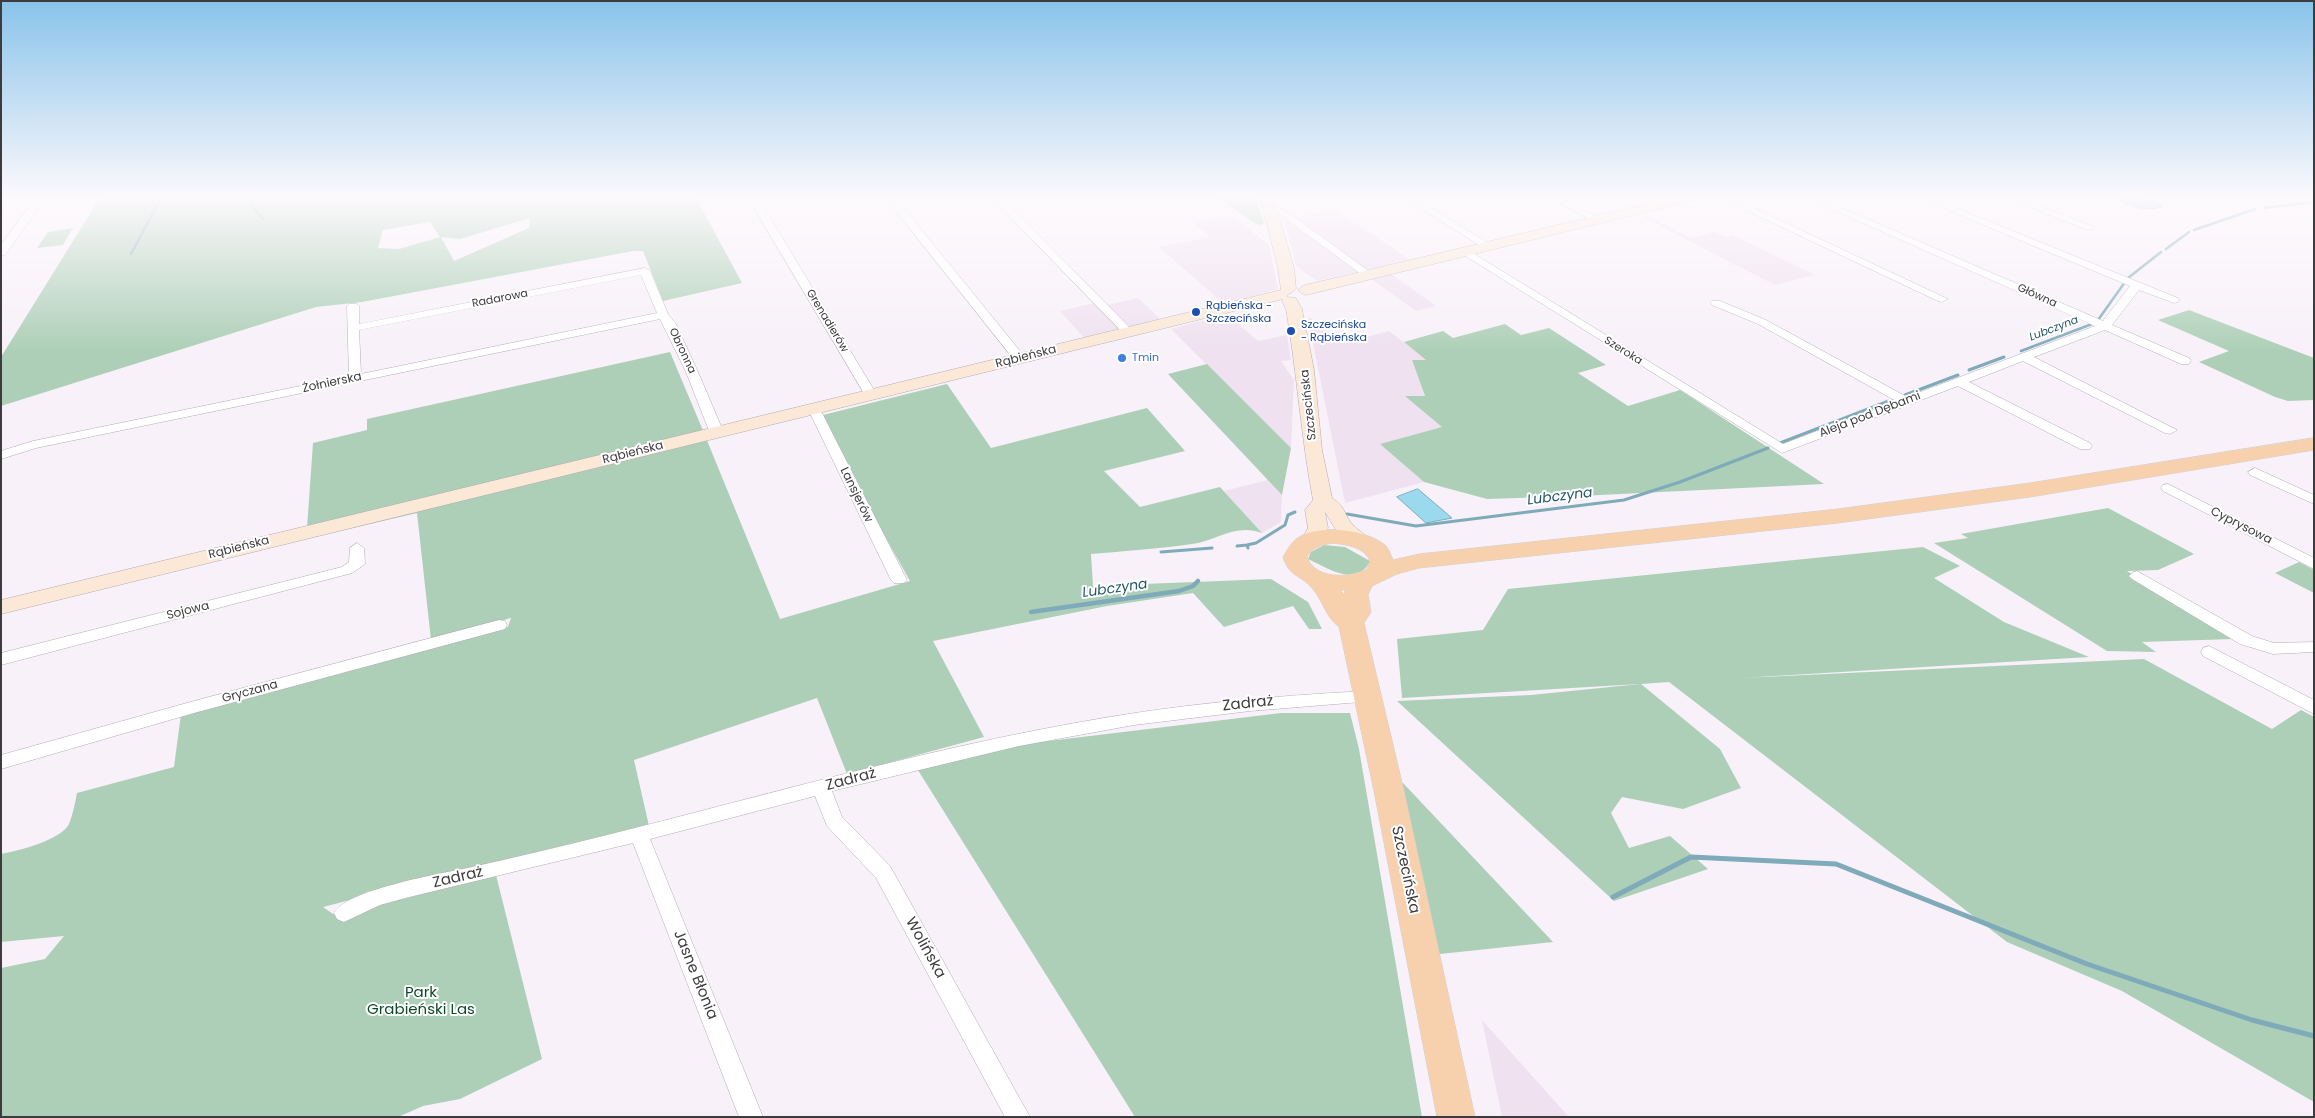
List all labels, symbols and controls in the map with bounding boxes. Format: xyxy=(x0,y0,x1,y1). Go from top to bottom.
street label: Główna xyxy=(2015,281,2059,311)
street label: Radarowa xyxy=(471,287,529,311)
street label: Grenadierów xyxy=(803,287,851,355)
place label: Rąbieńska - Szczecińska xyxy=(1206,299,1272,325)
marker: Rąbieńska - Szczecińska xyxy=(1190,306,1202,318)
water label: Lubczyna xyxy=(2028,314,2080,344)
place label: Szczecińska - Rąbieńska xyxy=(1301,318,1367,344)
marker: Szczecińska - Rąbieńska xyxy=(1285,325,1297,337)
street label: Obronna xyxy=(666,326,698,376)
street label: Szeroka xyxy=(1601,334,1645,368)
street label: Rąbieńska xyxy=(994,342,1058,372)
place label: Tmin xyxy=(1132,351,1159,365)
marker: Tmin xyxy=(1116,352,1128,364)
street label: Szczecińska xyxy=(1298,369,1320,441)
street label: Żołnierska xyxy=(301,370,363,396)
street label: Aleja pod Dębami xyxy=(1817,389,1923,441)
street label: Rąbieńska xyxy=(601,438,665,468)
street label: Lansjerów xyxy=(836,465,876,525)
water label: Lubczyna xyxy=(1526,485,1594,509)
street label: Cyprysowa xyxy=(2208,504,2274,548)
street label: Rąbieńska xyxy=(207,533,271,563)
water label: Lubczyna xyxy=(1081,576,1149,602)
street label: Sojowa xyxy=(165,599,211,623)
street label: Gryczana xyxy=(221,678,279,706)
street label: Zadraż xyxy=(1222,692,1274,716)
street label: Zadraż xyxy=(824,765,878,795)
street label: Szczecińska xyxy=(1387,825,1423,915)
street label: Zadraż xyxy=(431,863,485,893)
street label: Wolińska xyxy=(901,914,949,982)
street label: Jasne Błonia xyxy=(669,928,721,1022)
park label: Park Grabieński Las xyxy=(367,984,475,1019)

